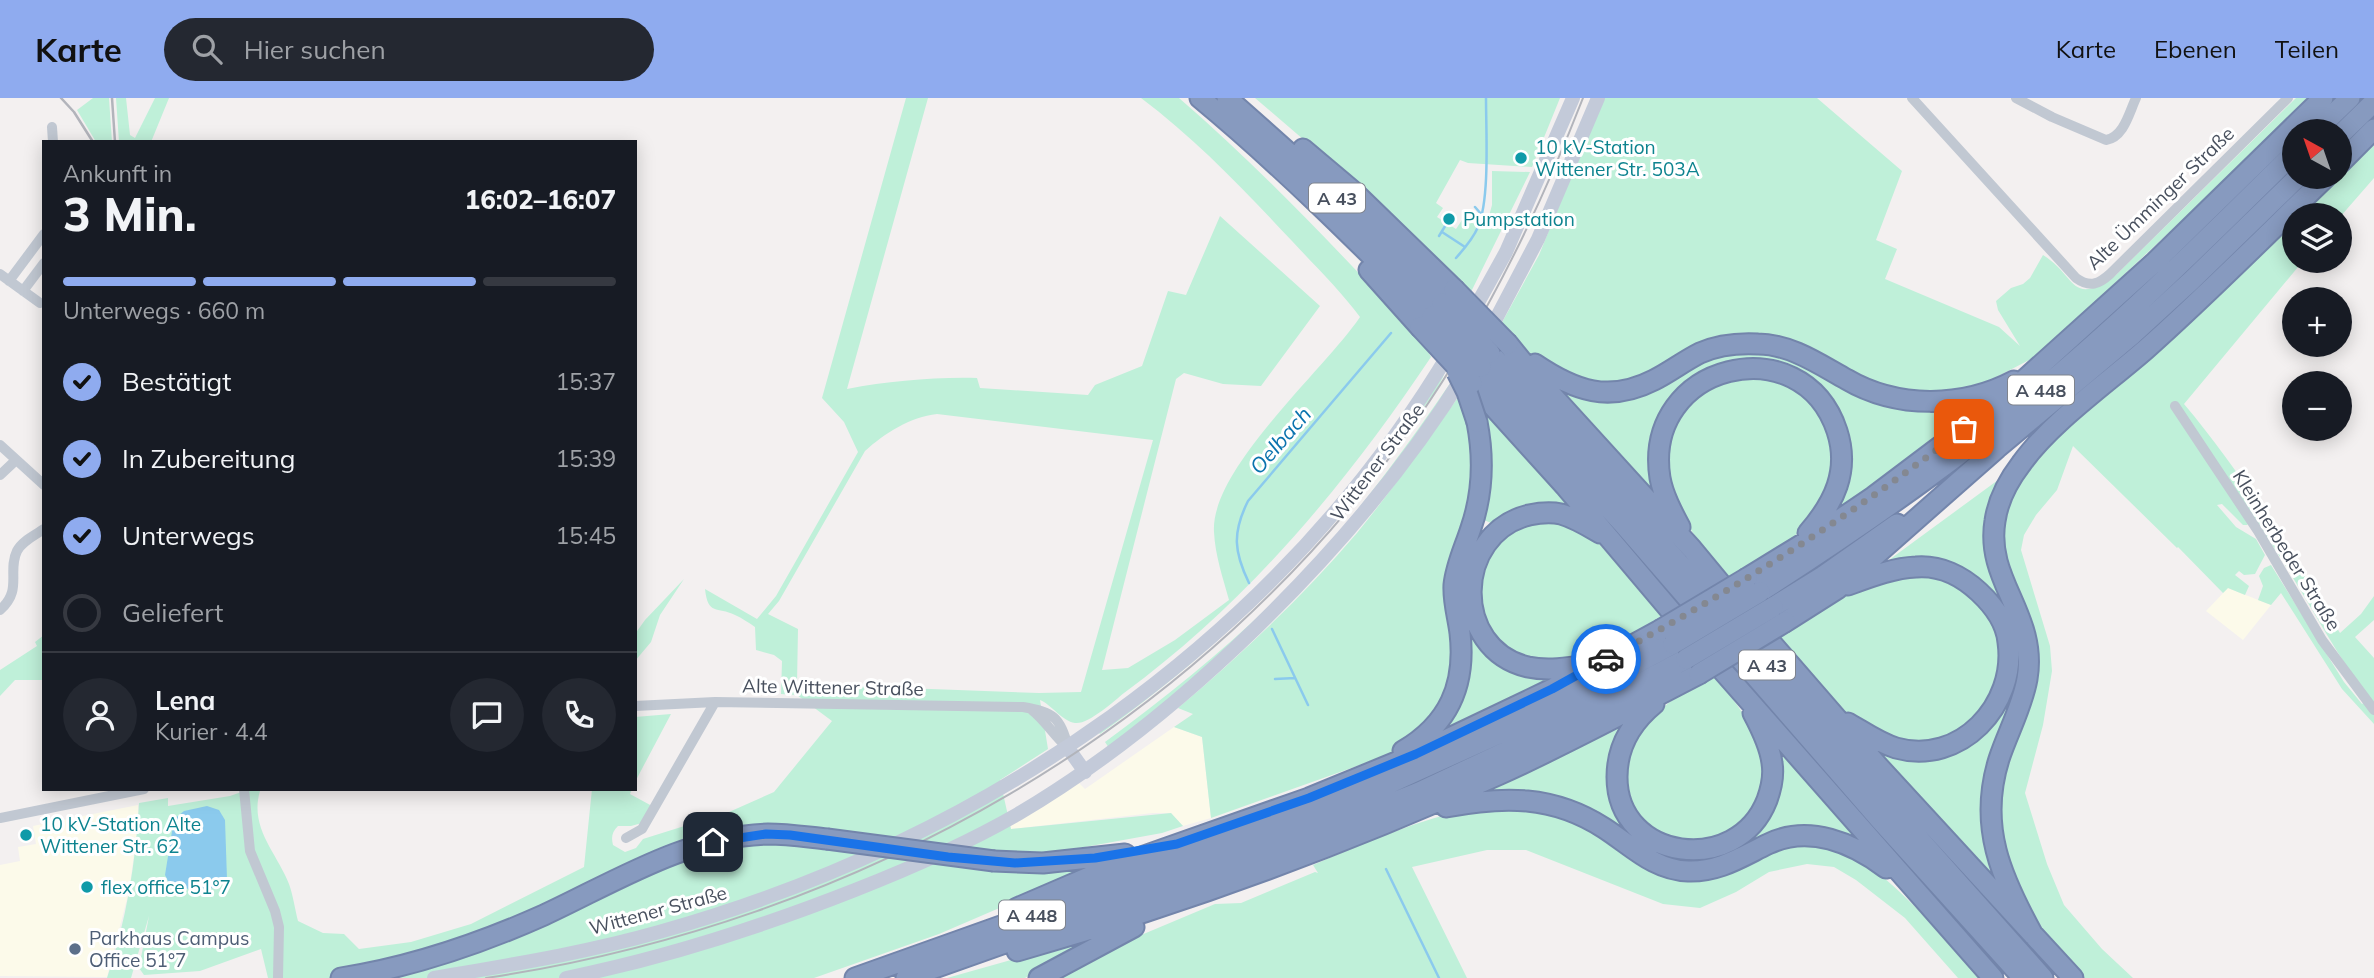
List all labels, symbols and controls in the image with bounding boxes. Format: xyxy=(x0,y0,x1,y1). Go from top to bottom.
search box xyxy=(164,18,654,81)
text: Karte xyxy=(35,29,122,70)
icon: search xyxy=(188,30,226,68)
text: Hier suchen xyxy=(244,33,386,66)
text: Karte xyxy=(2056,34,2116,64)
text: Ebenen xyxy=(2154,34,2237,64)
text: Teilen xyxy=(2275,34,2339,64)
north arrow xyxy=(2282,119,2352,189)
map controls xyxy=(2282,119,2352,441)
street label: Alte Ümminger Straße xyxy=(2081,121,2239,275)
place label: 10 kV-Station Wittener Str. 503A xyxy=(1535,135,1700,181)
marker: 10 kV-Station Wittener Str. 503A xyxy=(1513,150,1529,166)
text: Ankunft in xyxy=(63,159,172,188)
text: 16:02–16:07 xyxy=(465,183,616,216)
road number: A 43 xyxy=(1309,184,1365,212)
text: 3 Min. xyxy=(63,185,197,243)
button: layers xyxy=(2282,203,2352,273)
place label: Pumpstation xyxy=(1463,207,1575,231)
marker: Pumpstation xyxy=(1441,211,1457,227)
button: + xyxy=(2282,287,2352,357)
text: Unterwegs · 660 m xyxy=(63,296,265,325)
icon: check xyxy=(63,363,101,401)
text: Bestätigt xyxy=(122,365,231,398)
text: 15:37 xyxy=(556,367,616,396)
button: − xyxy=(2282,371,2352,441)
road number: A 448 xyxy=(2008,376,2074,404)
street label: Wittener Straße xyxy=(1325,398,1429,526)
pin xyxy=(1934,399,1994,459)
water label: Oelbach xyxy=(1244,401,1316,479)
icon: bag xyxy=(1945,410,1983,448)
icon: check xyxy=(63,440,101,478)
text: In Zubereitung xyxy=(122,442,295,475)
text: 15:39 xyxy=(556,444,616,473)
street label: Kleinherbeder Straße xyxy=(2228,465,2346,635)
icon: check xyxy=(63,517,101,555)
text: Unterwegs xyxy=(122,519,255,552)
text: 15:45 xyxy=(556,521,616,550)
text: Geliefert xyxy=(122,596,223,629)
courier xyxy=(1571,624,1641,694)
icon: car xyxy=(1587,640,1625,678)
road number: A 43 xyxy=(1739,650,1795,680)
street label: Alte Wittener Straße xyxy=(742,673,924,701)
button: person xyxy=(63,678,137,752)
button: chat xyxy=(450,678,524,752)
button: phone xyxy=(542,678,616,752)
text: Lena xyxy=(155,684,215,717)
text: Kurier · 4.4 xyxy=(155,717,267,746)
place label: 10 kV-Station Alte Wittener Str. 62 xyxy=(40,812,201,858)
pin xyxy=(683,812,743,872)
icon: home xyxy=(694,823,732,861)
marker: 10 kV-Station Alte Wittener Str. 62 xyxy=(18,827,34,843)
place label: flex office 51°7 xyxy=(101,875,231,899)
marker: flex office 51°7 xyxy=(79,879,95,895)
street label: Wittener Straße xyxy=(587,880,729,940)
road number: A 448 xyxy=(999,900,1065,930)
place label: Parkhaus Campus Office 51°7 xyxy=(89,926,249,972)
marker: Parkhaus Campus Office 51°7 xyxy=(67,941,83,957)

